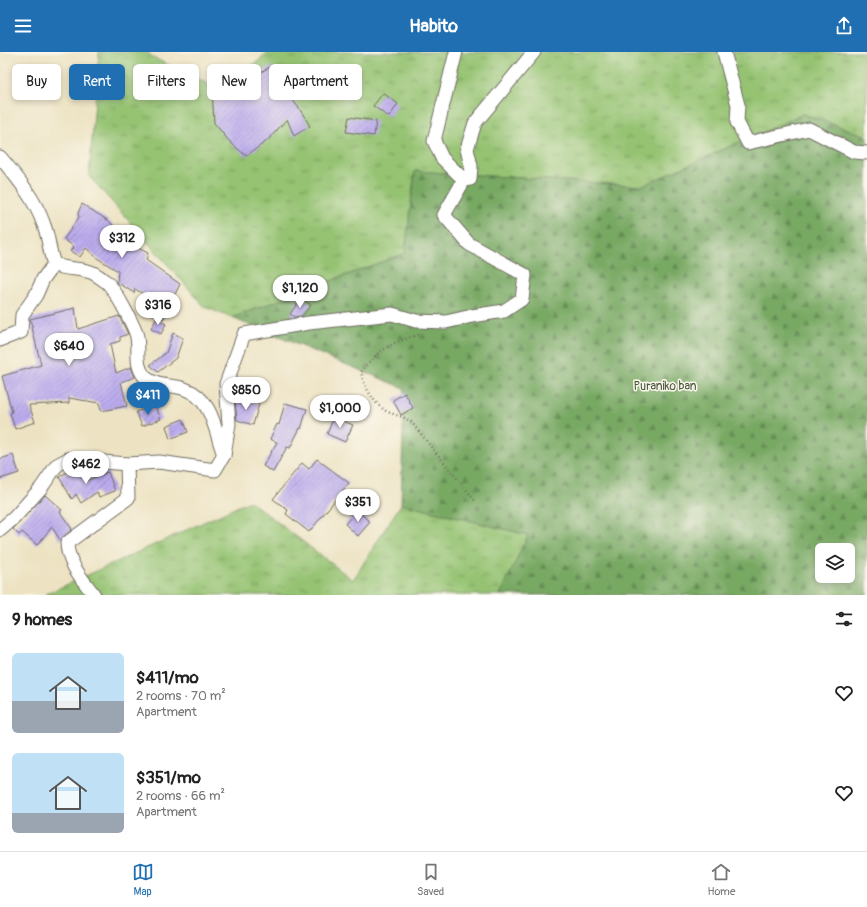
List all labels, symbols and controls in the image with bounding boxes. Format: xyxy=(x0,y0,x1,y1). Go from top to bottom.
icon: menu xyxy=(12,15,34,37)
text: Habito xyxy=(409,15,458,38)
icon: share xyxy=(833,15,855,37)
chip: Buy xyxy=(12,64,61,100)
chip: Rent xyxy=(69,64,125,100)
chip: Filters xyxy=(133,64,199,100)
chip: New xyxy=(207,64,261,100)
chip: Apartment xyxy=(269,64,362,100)
pin: $312 xyxy=(98,225,146,259)
text: $312 xyxy=(109,230,135,246)
pin: $1,120 xyxy=(267,275,333,309)
text: $1,120 xyxy=(282,280,318,296)
pin: $316 xyxy=(134,292,182,326)
text: $316 xyxy=(145,297,171,313)
pin: $640 xyxy=(45,333,93,367)
text: $640 xyxy=(53,338,85,354)
pin: $850 xyxy=(222,377,270,411)
park label: Puraniko ban xyxy=(633,379,697,394)
pin: $411 xyxy=(124,382,172,416)
text: $850 xyxy=(231,382,261,398)
text: $411 xyxy=(136,387,160,403)
pin: $1,000 xyxy=(307,395,373,429)
text: $1,000 xyxy=(319,400,361,416)
pin: $462 xyxy=(62,451,110,485)
text: $462 xyxy=(71,456,101,472)
pin: $351 xyxy=(334,489,382,523)
text: $351 xyxy=(345,494,371,510)
map controls xyxy=(815,543,855,583)
button: layers xyxy=(815,543,855,583)
icon: filters xyxy=(833,608,855,630)
text: 9 homes xyxy=(12,609,72,630)
text: $411/mo xyxy=(136,667,199,688)
icon: home xyxy=(44,669,92,717)
icon: heart xyxy=(833,682,855,704)
text: 2 rooms · 70 m² xyxy=(136,688,226,704)
text: Apartment xyxy=(136,704,197,720)
text: $351/mo xyxy=(136,767,201,788)
icon: home xyxy=(44,769,92,817)
icon: heart xyxy=(833,782,855,804)
text: 2 rooms · 66 m² xyxy=(136,788,225,804)
text: Apartment xyxy=(136,804,197,820)
tab: Map xyxy=(132,861,154,898)
tab: Saved xyxy=(417,861,444,898)
tab: Home xyxy=(708,861,735,898)

